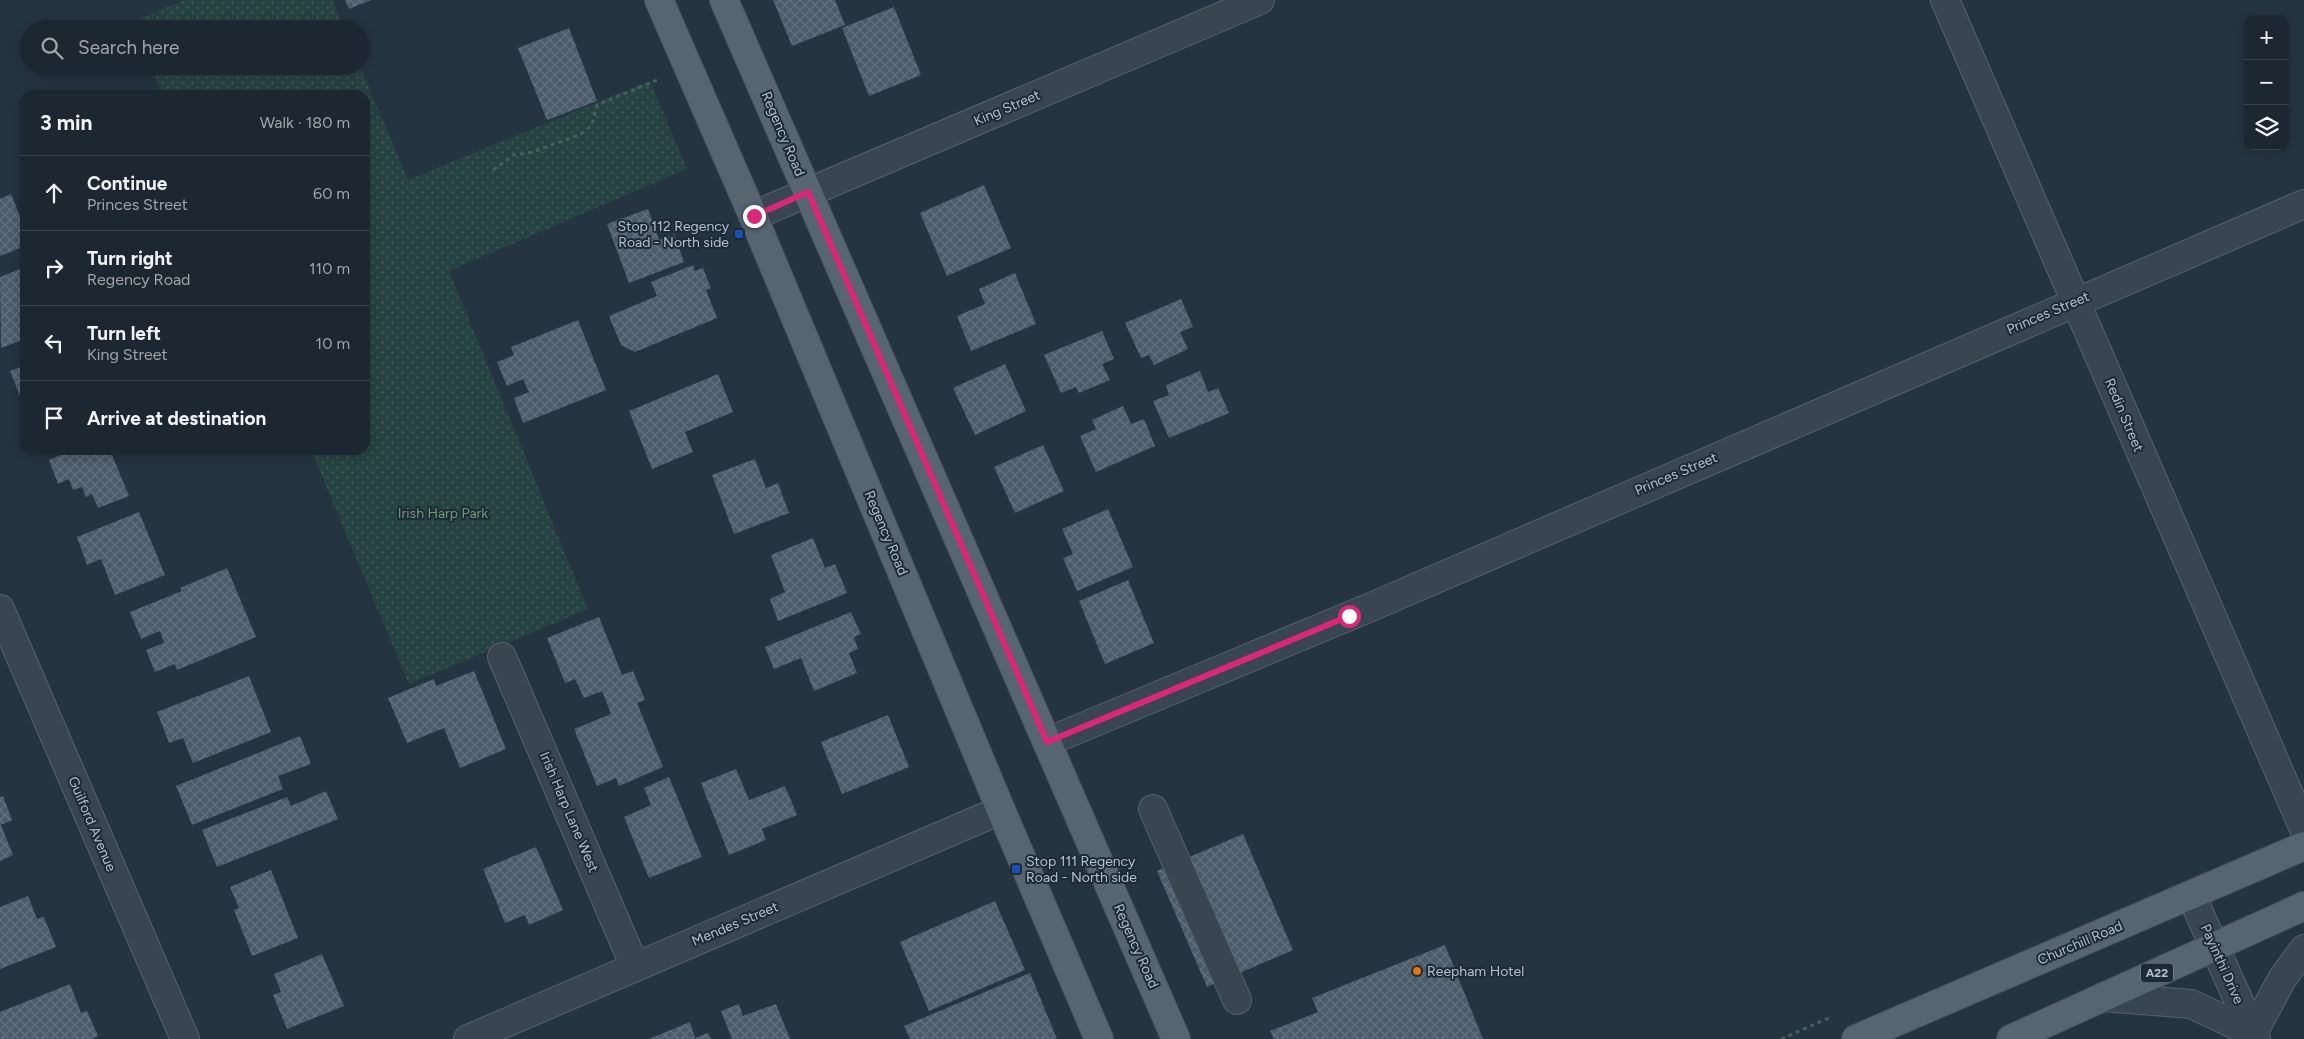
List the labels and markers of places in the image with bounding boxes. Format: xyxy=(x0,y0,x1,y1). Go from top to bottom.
place label: Stop 112 Regency Road - North side xyxy=(618,218,730,251)
marker: Stop 112 Regency Road - North side xyxy=(733,228,745,240)
place label: Stop 111 Regency Road - North side xyxy=(1026,853,1137,886)
marker: Stop 111 Regency Road - North side xyxy=(1010,863,1022,875)
place label: Reepham Hotel xyxy=(1427,963,1524,980)
marker: Reepham Hotel xyxy=(1411,965,1423,977)

